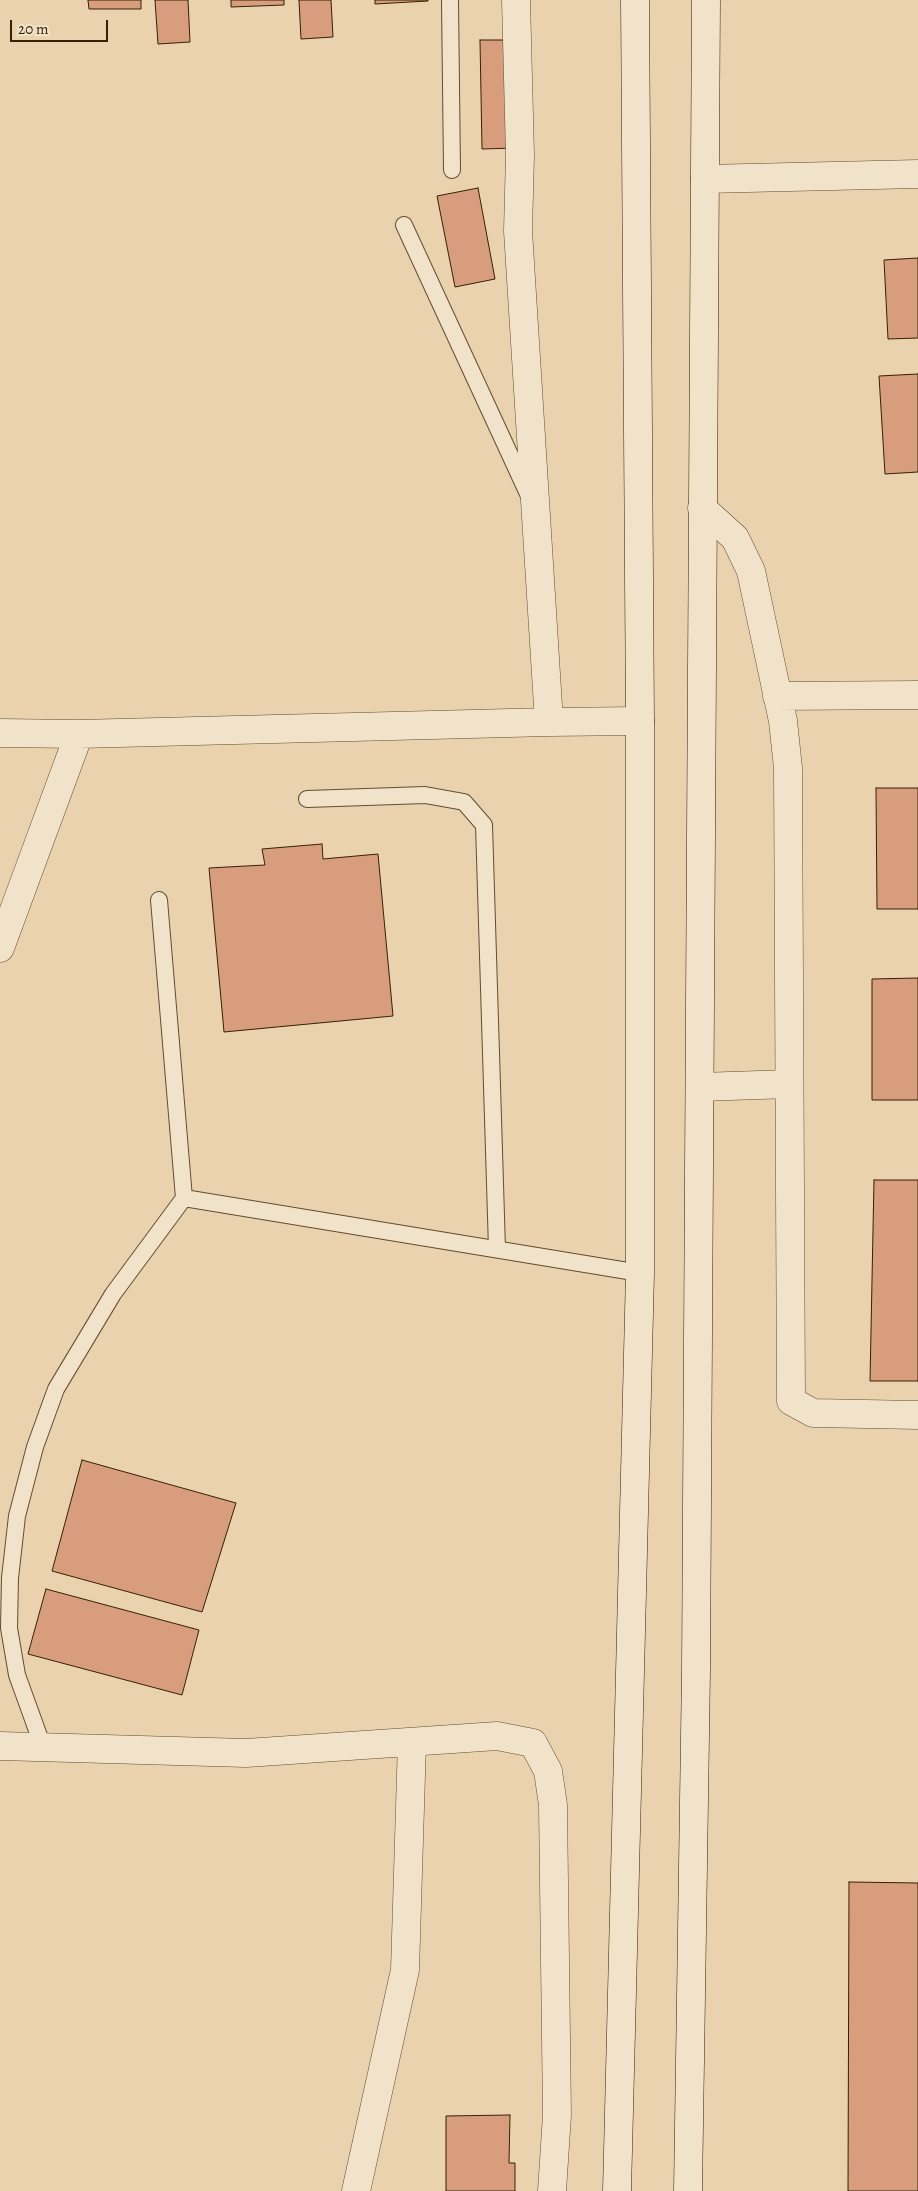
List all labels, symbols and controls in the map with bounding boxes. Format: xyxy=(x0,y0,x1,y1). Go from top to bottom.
scale bar xyxy=(12,10,110,42)
text: 20 m xyxy=(18,19,49,39)

